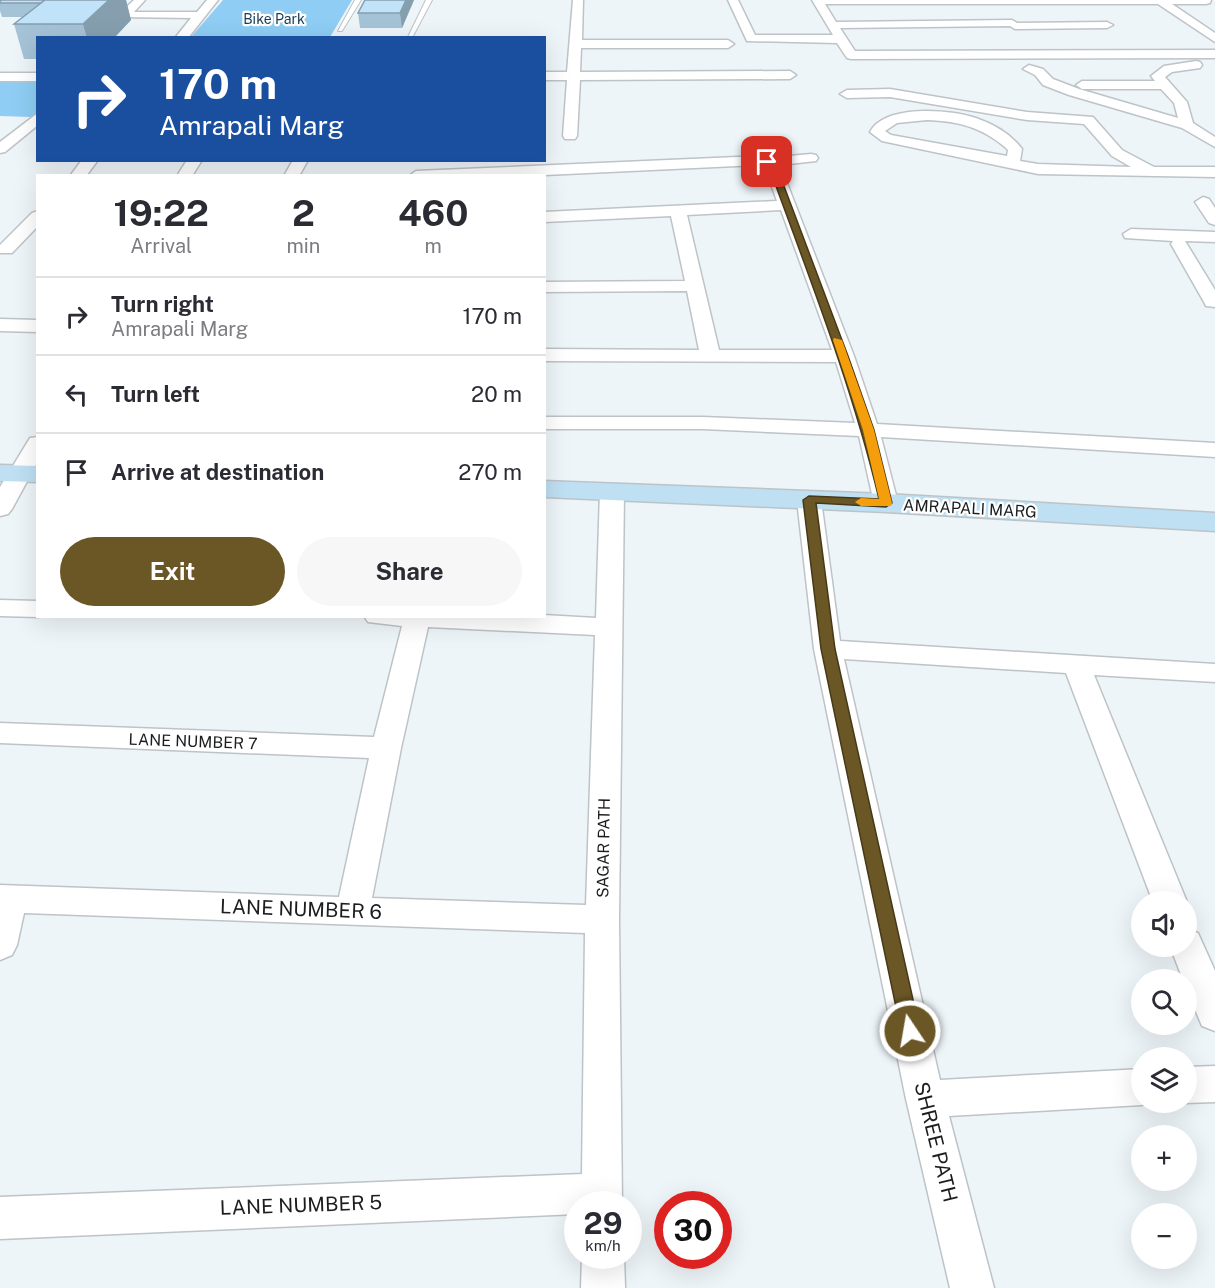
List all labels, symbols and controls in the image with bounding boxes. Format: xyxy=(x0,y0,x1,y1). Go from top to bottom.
park label: Bike Park xyxy=(243,11,305,27)
text: 170 m xyxy=(159,59,277,108)
icon: right xyxy=(60,60,138,138)
text: Amrapali Marg xyxy=(159,109,344,141)
pin xyxy=(741,136,792,187)
icon: arrive xyxy=(750,145,783,178)
text: 19:22 xyxy=(114,192,209,234)
text: 2 xyxy=(292,192,315,234)
text: 460 xyxy=(398,192,468,234)
text: Arrival xyxy=(130,234,192,258)
text: min xyxy=(286,234,320,258)
text: m xyxy=(425,234,442,258)
text: Turn right xyxy=(111,291,214,317)
icon: right xyxy=(60,300,93,333)
text: 170 m xyxy=(462,303,522,329)
text: Amrapali Marg xyxy=(111,317,248,341)
icon: left xyxy=(60,378,93,411)
text: Turn left xyxy=(111,381,200,407)
text: 20 m xyxy=(471,381,522,407)
icon: arrive xyxy=(60,456,93,489)
text: Arrive at destination xyxy=(111,459,324,485)
text: 270 m xyxy=(458,459,522,485)
street label: AMRAPALI MARG xyxy=(903,496,1037,521)
button: Exit xyxy=(60,537,285,606)
button: Share xyxy=(297,537,522,606)
street label: LANE NUMBER 7 xyxy=(128,730,258,753)
street label: SAGAR PATH xyxy=(593,798,614,898)
map controls xyxy=(1131,891,1197,1269)
button: sound xyxy=(1131,891,1197,957)
street label: LANE NUMBER 6 xyxy=(220,894,382,924)
button: search xyxy=(1131,969,1197,1035)
position arrow xyxy=(878,999,942,1063)
button: layers xyxy=(1131,1047,1197,1113)
street label: SHREE PATH xyxy=(909,1079,963,1205)
button: + xyxy=(1131,1125,1197,1191)
street label: LANE NUMBER 5 xyxy=(219,1190,383,1220)
speed limit sign: 30 xyxy=(654,1191,732,1269)
button: − xyxy=(1131,1203,1197,1269)
text: 29 xyxy=(584,1205,622,1241)
text: km/h xyxy=(585,1237,621,1254)

